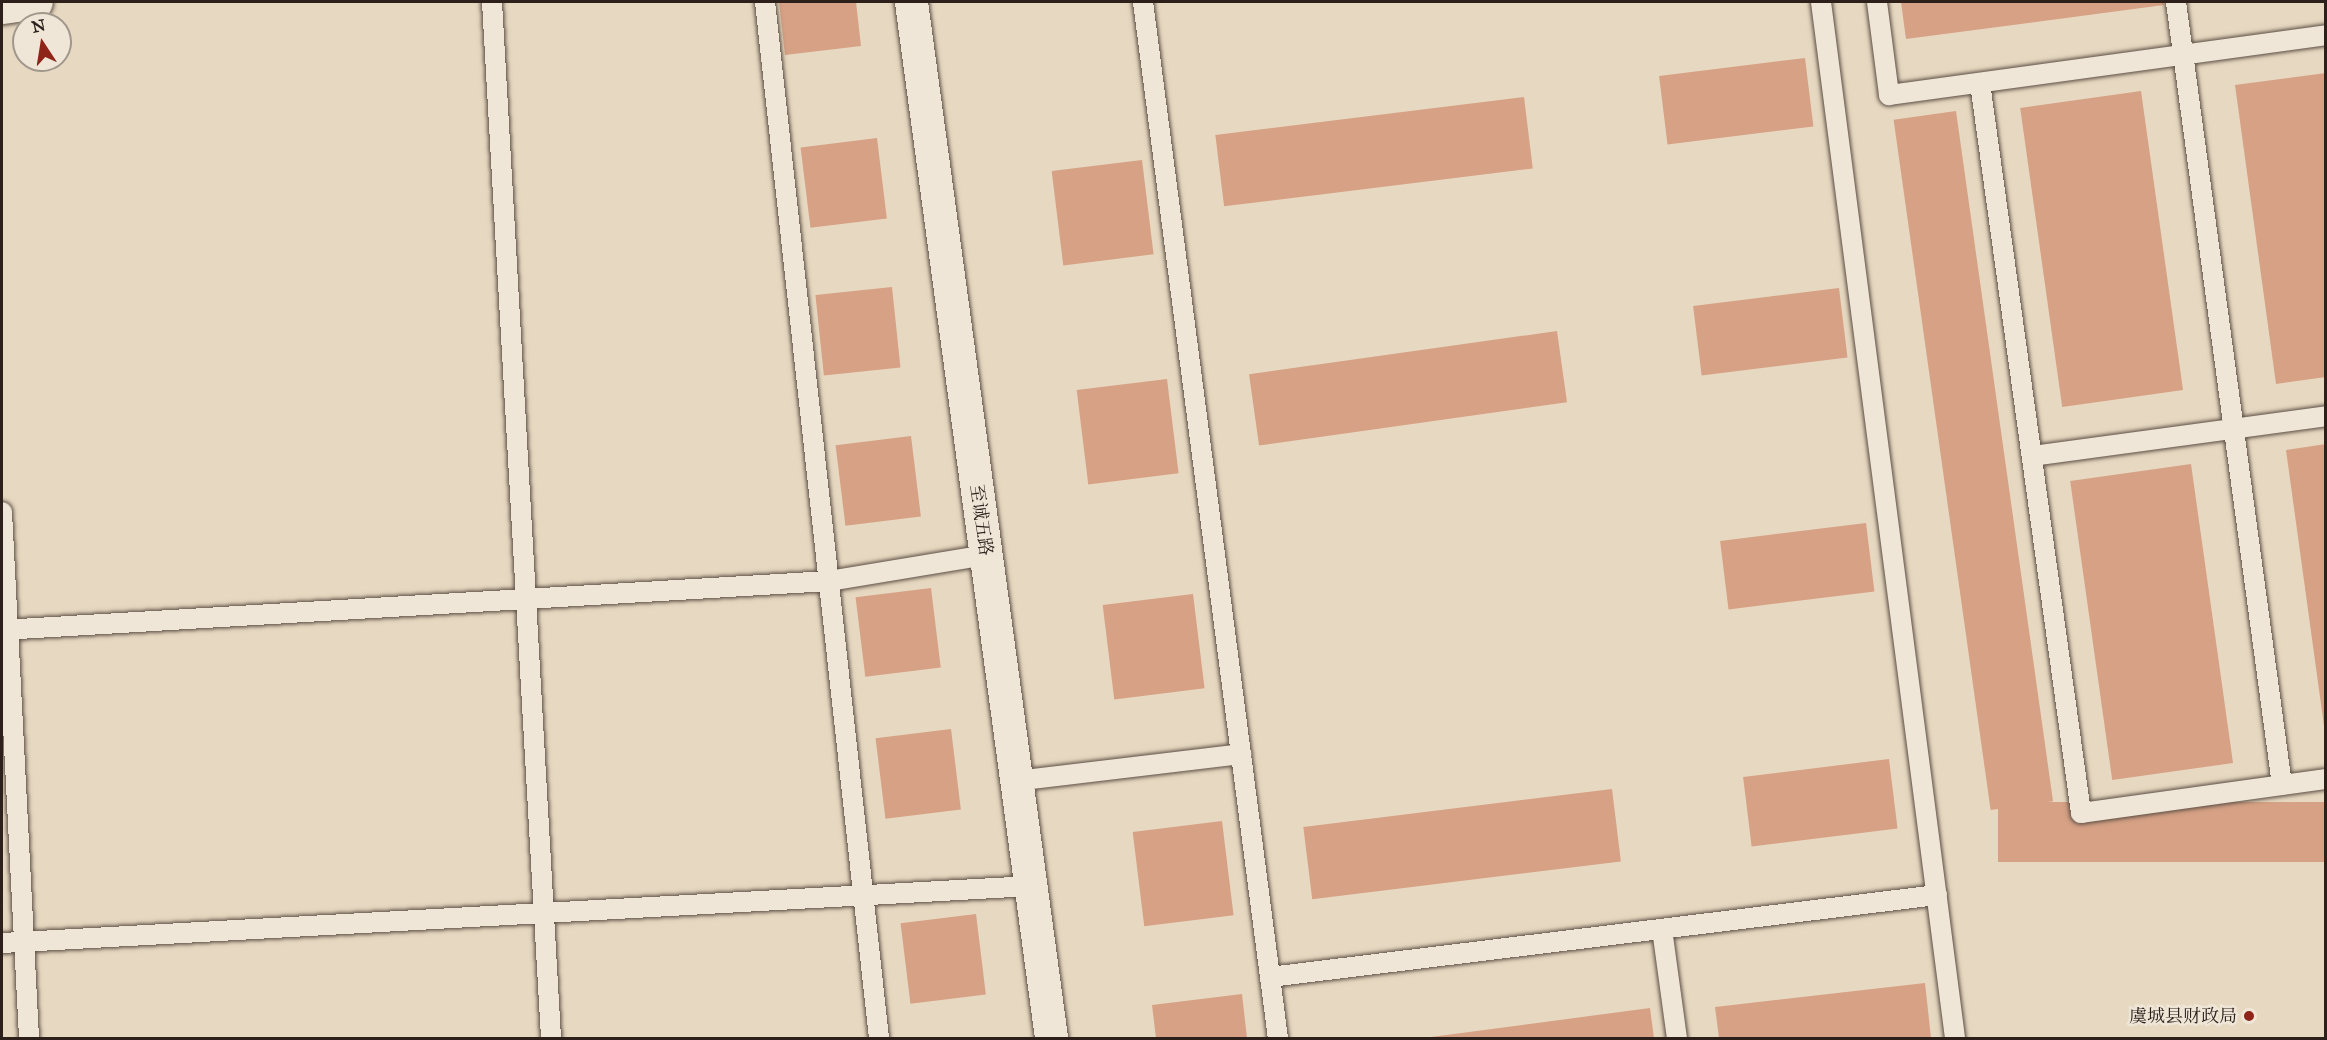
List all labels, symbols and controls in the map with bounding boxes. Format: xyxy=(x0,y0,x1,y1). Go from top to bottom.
north arrow xyxy=(12,12,72,72)
text: N xyxy=(30,15,47,37)
street label: 至诚五路 xyxy=(965,483,997,557)
place label: 虞城县财政局 xyxy=(2129,1005,2237,1027)
marker: 虞城县财政局 xyxy=(2242,1009,2256,1023)

